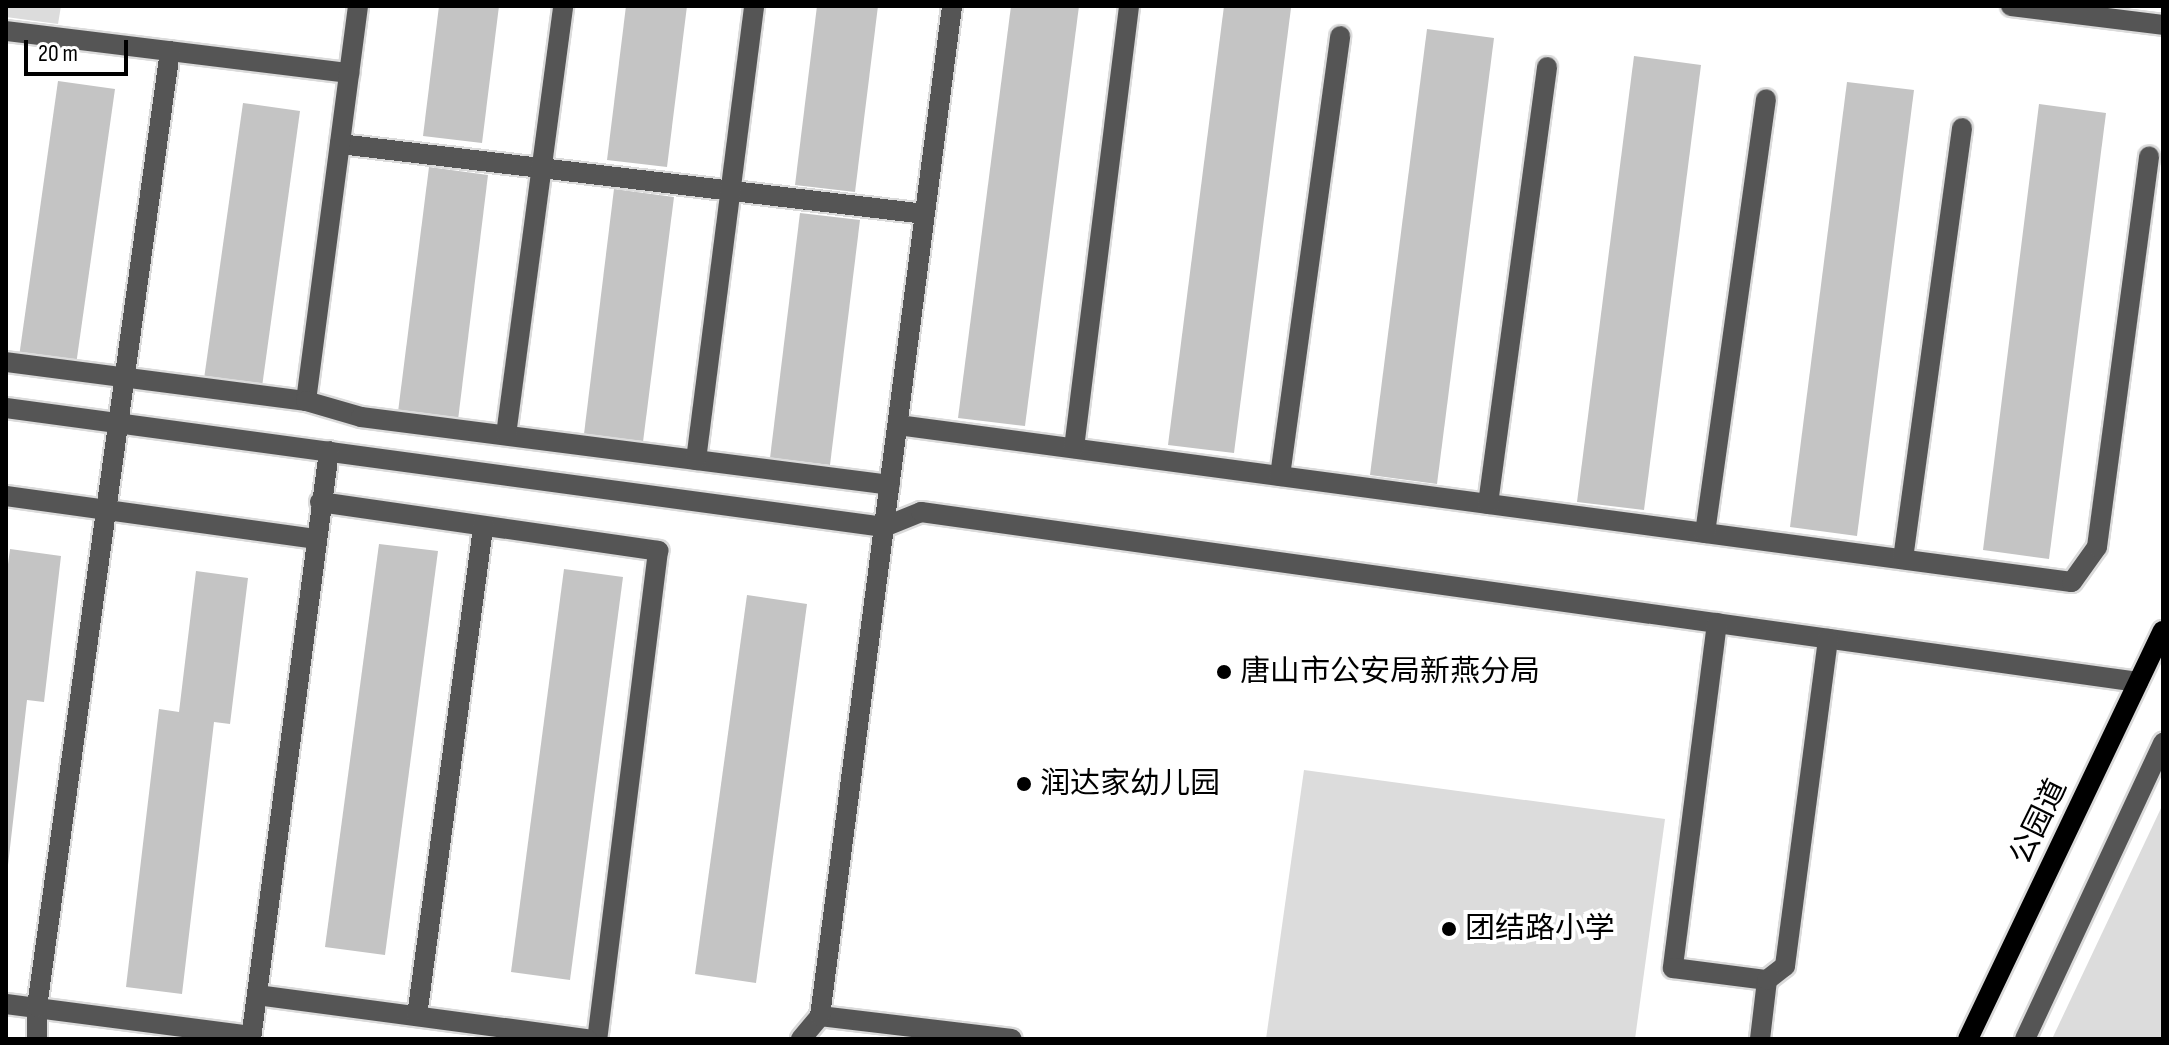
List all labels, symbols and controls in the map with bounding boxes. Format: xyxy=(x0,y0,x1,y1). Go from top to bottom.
scale bar xyxy=(28,24,132,74)
text: 20 m xyxy=(38,39,78,68)
place label: 唐山市公安局新燕分局 xyxy=(1240,654,1540,690)
marker: 唐山市公安局新燕分局 xyxy=(1215,663,1233,681)
place label: 润达家幼儿园 xyxy=(1040,766,1220,802)
street label: 公园道 xyxy=(2003,774,2075,870)
marker: 润达家幼儿园 xyxy=(1015,775,1033,793)
place label: 团结路小学 xyxy=(1465,911,1615,947)
marker: 团结路小学 xyxy=(1440,920,1458,938)

